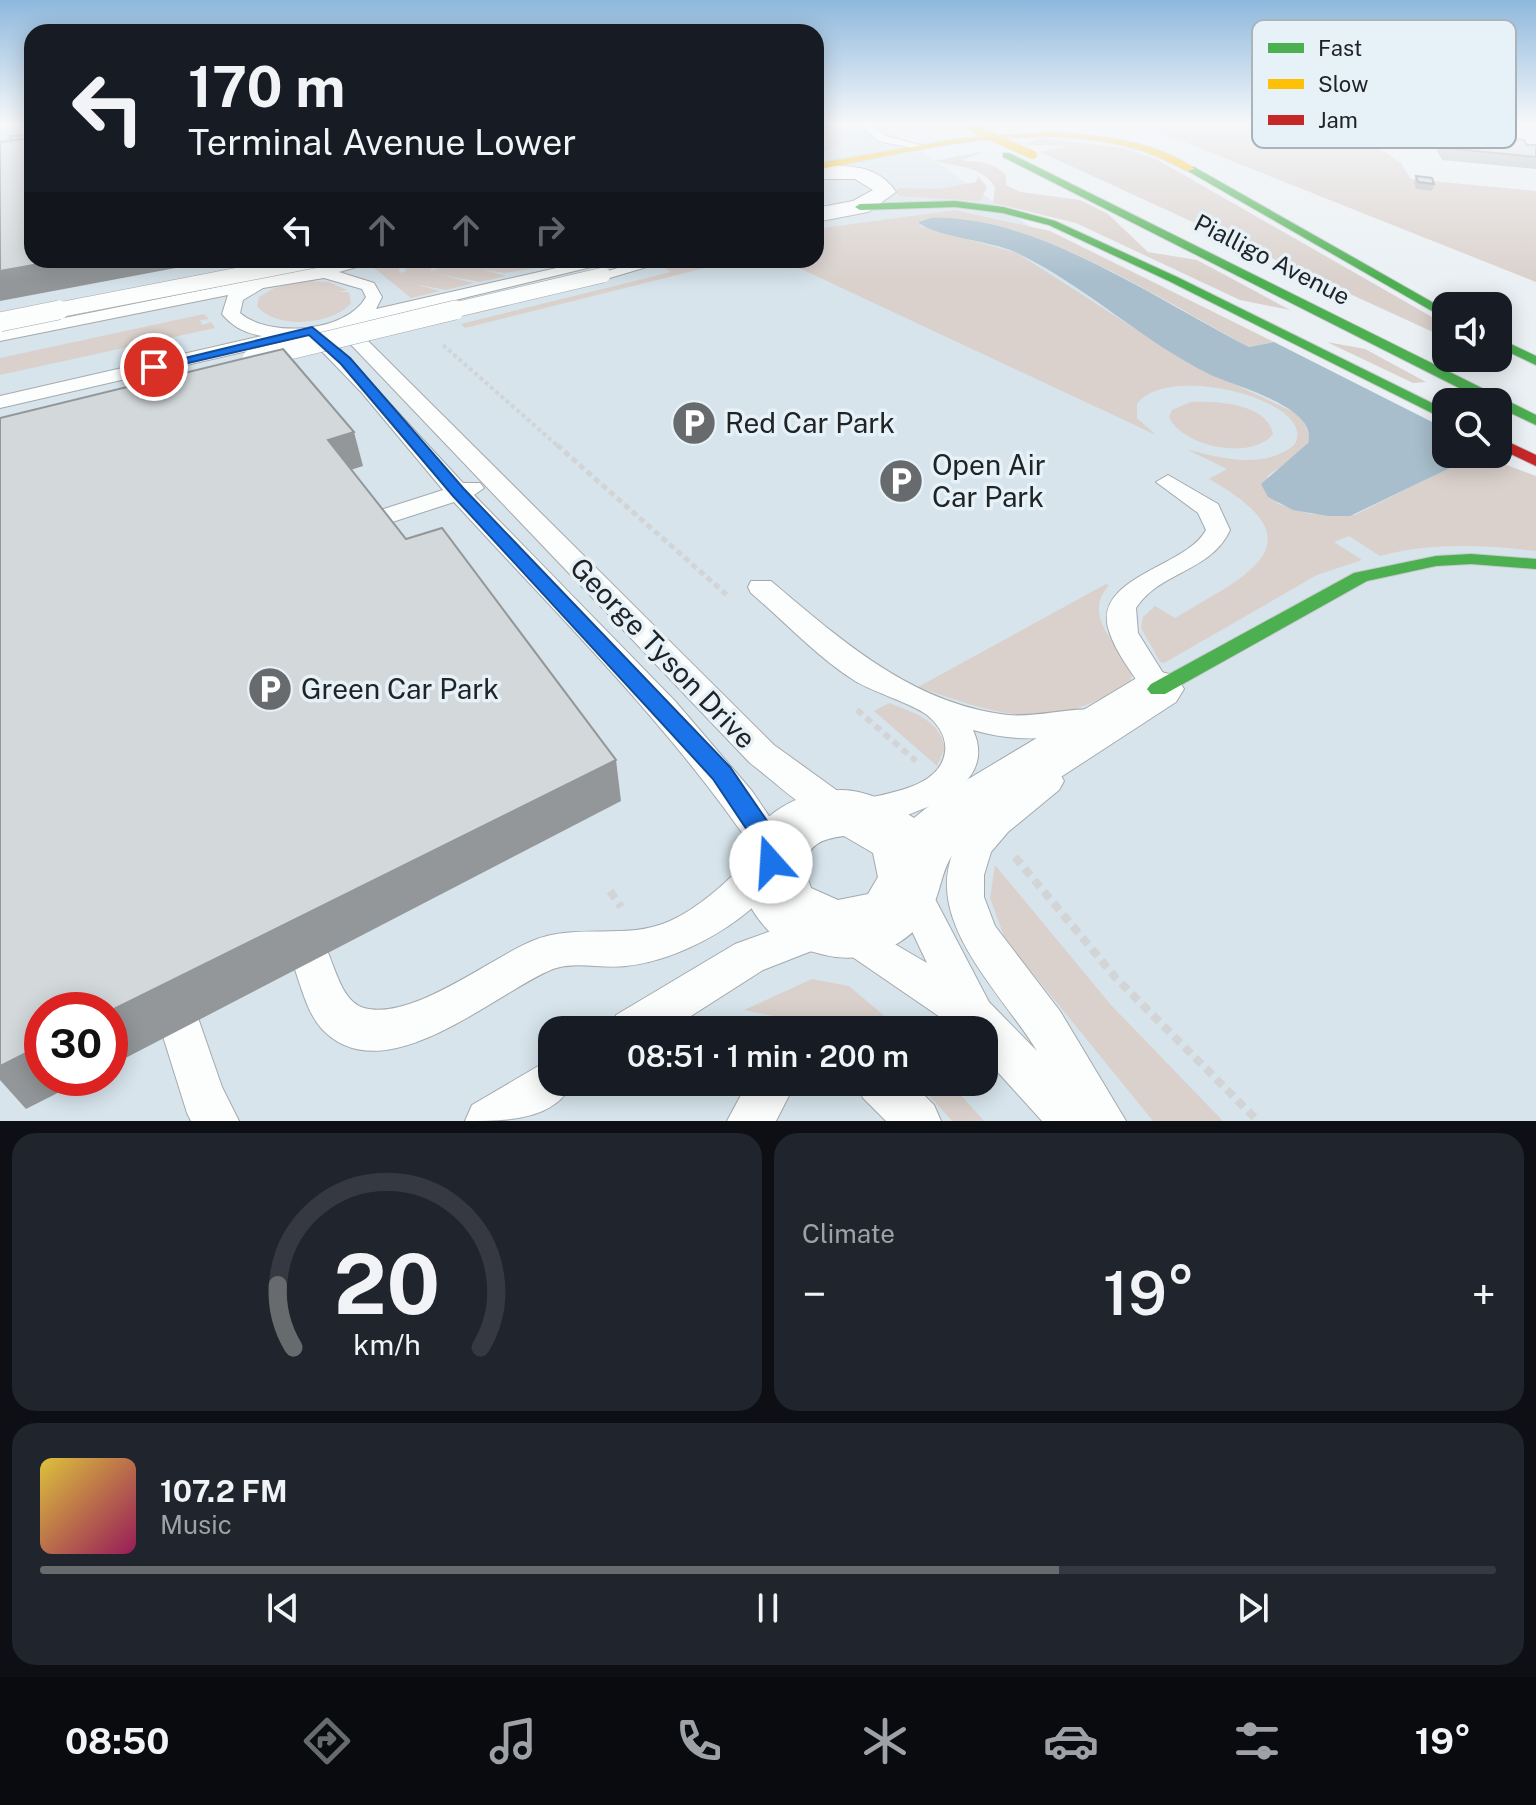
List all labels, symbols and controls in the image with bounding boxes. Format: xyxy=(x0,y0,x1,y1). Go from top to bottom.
legend xyxy=(1252,20,1516,148)
text: Fast xyxy=(1318,35,1362,61)
text: 170 m xyxy=(188,54,345,120)
icon: left xyxy=(56,56,160,160)
text: Slow xyxy=(1318,71,1368,97)
text: Jam xyxy=(1318,107,1358,133)
text: Terminal Avenue Lower xyxy=(188,121,576,163)
icon: left xyxy=(276,208,320,252)
icon: ahead xyxy=(360,208,404,252)
icon: ahead xyxy=(444,208,488,252)
icon: right xyxy=(528,208,572,252)
street label: Pialligo Avenue xyxy=(1190,208,1355,310)
map controls xyxy=(1432,292,1512,468)
button: sound xyxy=(1432,292,1512,372)
pin xyxy=(120,333,188,401)
icon: arrive xyxy=(132,345,176,389)
button: search xyxy=(1432,388,1512,468)
parking icon: Red Car Park xyxy=(670,399,718,447)
place label: Red Car Park xyxy=(725,406,895,439)
place label: Open Air Car Park xyxy=(932,448,1046,513)
parking icon: Open Air Car Park xyxy=(877,457,925,505)
street label: George Tyson Drive xyxy=(564,550,763,755)
parking icon: Green Car Park xyxy=(246,665,294,713)
place label: Green Car Park xyxy=(301,672,499,705)
position arrow xyxy=(729,820,813,904)
speed limit sign: 30 xyxy=(24,992,128,1096)
text: 08:51 · 1 min · 200 m xyxy=(627,1038,909,1074)
text: Climate xyxy=(802,1218,895,1249)
text: 20 xyxy=(334,1235,440,1333)
text: 19° xyxy=(1103,1258,1195,1329)
text: − xyxy=(802,1268,826,1320)
text: + xyxy=(1472,1268,1496,1320)
text: km/h xyxy=(353,1328,421,1361)
text: 107.2 FM xyxy=(160,1473,287,1509)
text: Music xyxy=(160,1509,232,1540)
icon: previous xyxy=(261,1586,305,1630)
icon: pause xyxy=(746,1586,790,1630)
icon: next xyxy=(1231,1586,1275,1630)
icon: directions xyxy=(299,1713,355,1769)
icon: music xyxy=(485,1713,541,1769)
icon: phone xyxy=(671,1713,727,1769)
icon: climate xyxy=(857,1713,913,1769)
icon: car xyxy=(1043,1713,1099,1769)
icon: filters xyxy=(1229,1713,1285,1769)
text: 08:50 xyxy=(65,1720,169,1762)
text: 19° xyxy=(1415,1720,1471,1762)

